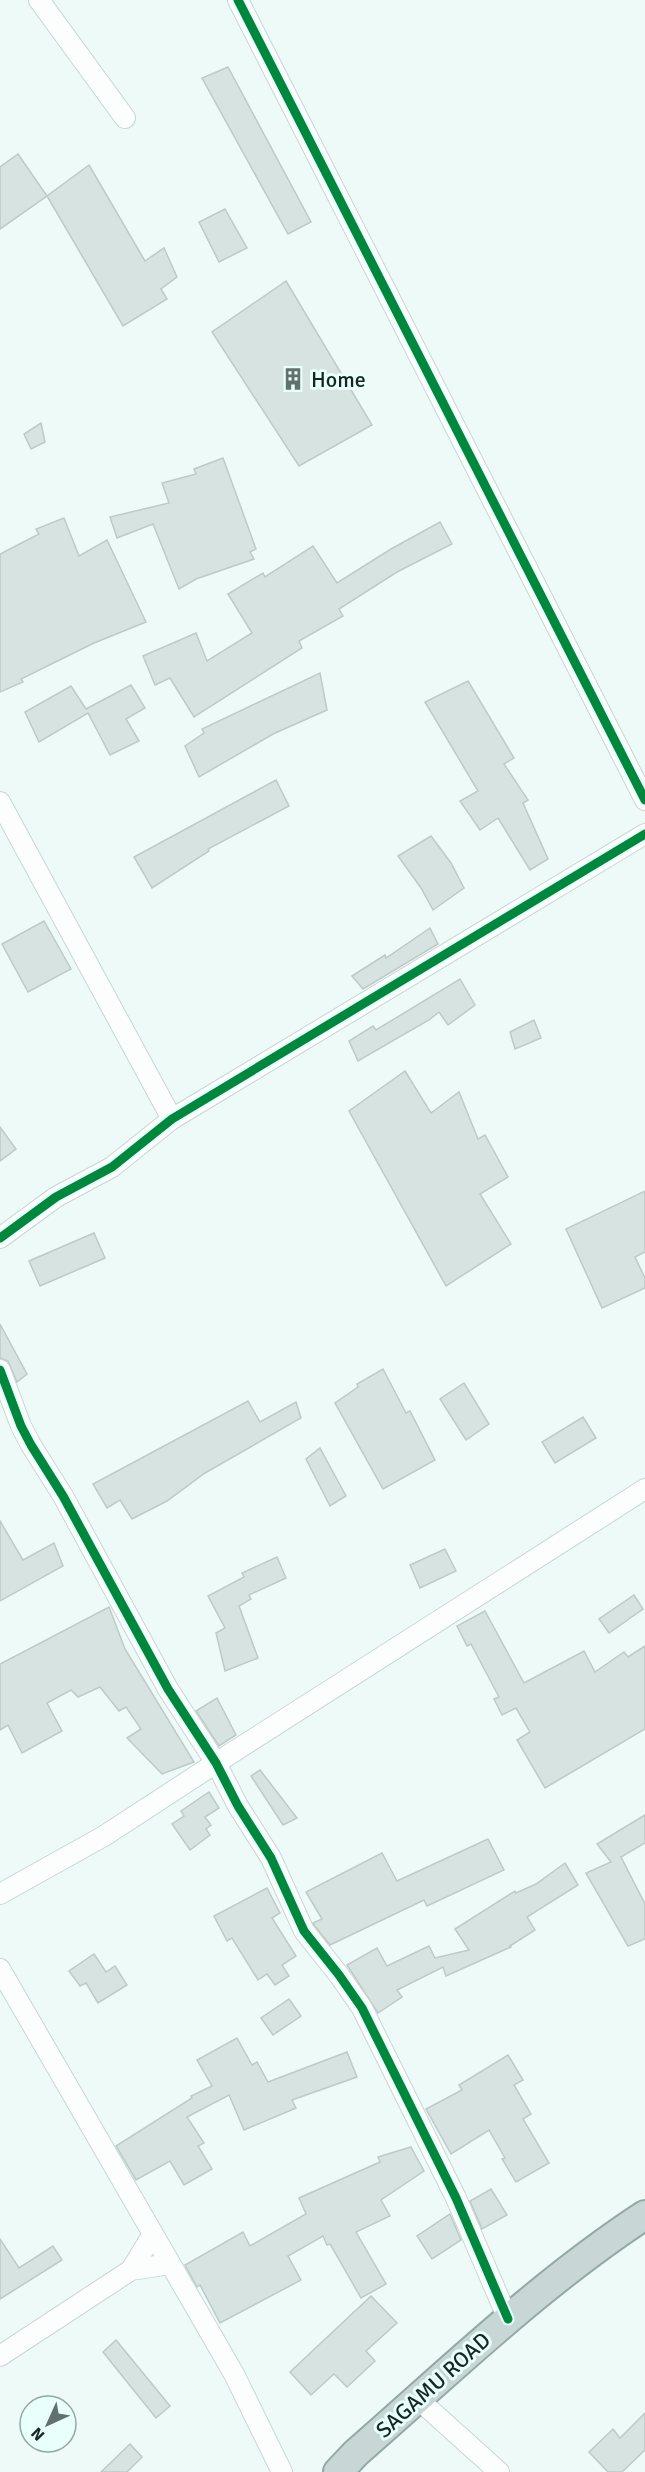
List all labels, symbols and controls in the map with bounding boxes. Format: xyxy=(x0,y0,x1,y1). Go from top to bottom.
building icon: Home xyxy=(280,366,306,392)
place label: Home xyxy=(311,366,366,393)
street label: SAGAMU ROAD xyxy=(370,2326,496,2444)
north arrow xyxy=(18,2394,78,2454)
text: N xyxy=(27,2423,49,2445)

